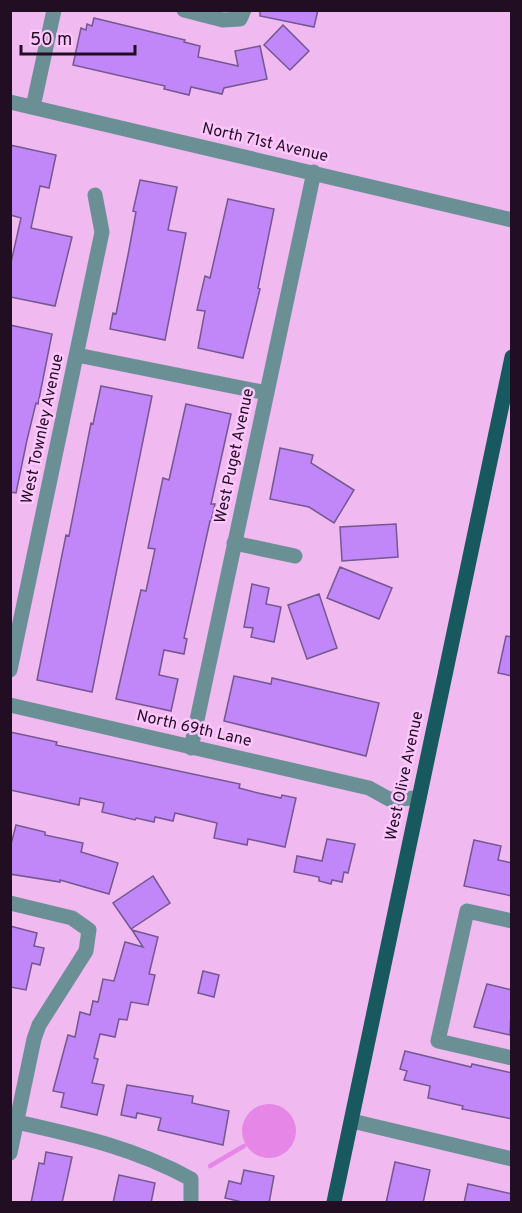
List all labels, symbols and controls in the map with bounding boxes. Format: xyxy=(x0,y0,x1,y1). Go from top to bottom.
scale bar xyxy=(21,18,135,56)
text: 50 m xyxy=(30,29,72,52)
street label: North 71st Avenue xyxy=(200,119,330,167)
street label: West Townley Avenue xyxy=(17,352,69,506)
street label: West Puget Avenue xyxy=(211,387,259,525)
street label: North 69th Lane xyxy=(134,706,254,752)
street label: West Olive Avenue xyxy=(381,709,429,843)

